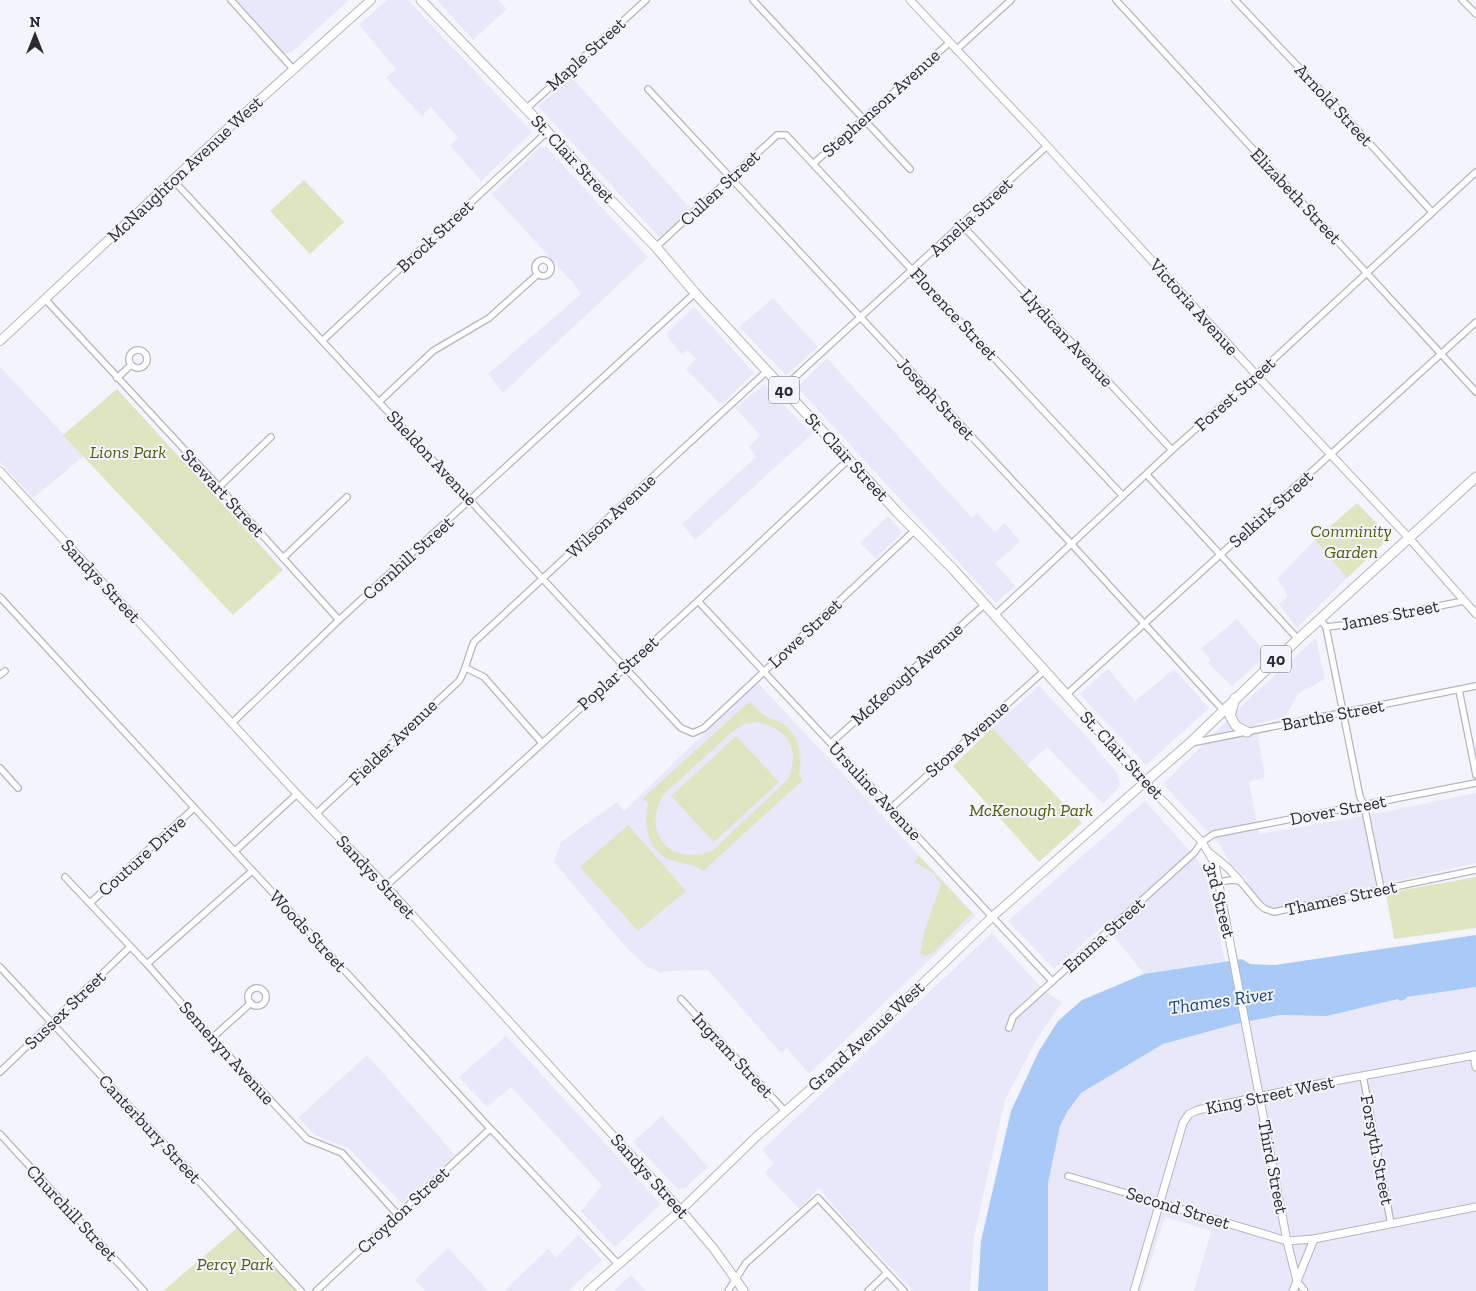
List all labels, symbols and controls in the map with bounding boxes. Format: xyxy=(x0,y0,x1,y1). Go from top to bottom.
north arrow xyxy=(10,10,60,60)
street label: Maple Street xyxy=(542,12,630,95)
text: N xyxy=(30,14,41,31)
street label: Stephenson Avenue xyxy=(817,44,945,162)
street label: Arnold Street xyxy=(1290,59,1378,151)
street label: McNaughton Avenue West xyxy=(103,91,267,247)
street label: St. Clair Street xyxy=(526,110,620,208)
street label: Elizabeth Street xyxy=(1246,143,1346,249)
street label: Cullen Street xyxy=(675,145,765,231)
street label: Amelia Street xyxy=(925,173,1017,261)
street label: Brock Street xyxy=(392,195,478,277)
street label: Victoria Avenue xyxy=(1144,253,1243,360)
street label: Florence Street xyxy=(905,263,1003,365)
street label: Llydican Avenue xyxy=(1016,284,1118,392)
street label: Forest Street xyxy=(1190,352,1280,436)
street label: Joseph Street xyxy=(892,353,980,445)
road number: 40 xyxy=(769,376,799,404)
street label: Sheldon Avenue xyxy=(382,406,482,510)
street label: St. Clair Street xyxy=(800,408,894,506)
park label: Lions Park xyxy=(90,441,166,463)
street label: Stewart Street xyxy=(176,444,270,542)
street label: Selkirk Street xyxy=(1224,465,1318,552)
street label: Wilson Avenue xyxy=(562,469,660,563)
street label: Cornhill Street xyxy=(358,511,458,605)
park label: Comminity Garden xyxy=(1310,520,1392,563)
street label: Sandys Street xyxy=(57,534,146,628)
street label: Lowe Street xyxy=(764,593,847,673)
street label: James Street xyxy=(1339,595,1441,635)
street label: McKeough Avenue xyxy=(847,618,967,730)
street label: Poplar Street xyxy=(573,631,663,715)
road number: 40 xyxy=(1261,646,1291,672)
street label: Fielder Avenue xyxy=(344,694,442,790)
street label: Barthe Street xyxy=(1280,694,1386,736)
street label: Stone Avenue xyxy=(921,696,1013,782)
street label: St. Clair Street xyxy=(1075,706,1169,804)
street label: Ursuline Avenue xyxy=(824,737,926,845)
street label: Dover Street xyxy=(1288,790,1388,830)
park label: McKenough Park xyxy=(969,799,1093,821)
street label: Couture Drive xyxy=(94,811,190,901)
street label: Sandys Street xyxy=(332,830,421,924)
street label: 3rd Street xyxy=(1200,860,1240,941)
street label: Thames Street xyxy=(1283,875,1399,921)
street label: Woods Street xyxy=(265,886,352,977)
street label: Emma Street xyxy=(1059,893,1149,977)
street label: Sussex Street xyxy=(20,966,110,1054)
street label: Grand Avenue West xyxy=(803,976,929,1096)
water label: Thames River xyxy=(1167,982,1276,1019)
street label: Semenyn Avenue xyxy=(175,997,279,1109)
street label: Ingram Street xyxy=(688,1008,779,1103)
street label: Canterbury Street xyxy=(94,1070,206,1188)
street label: King Street West xyxy=(1204,1071,1337,1119)
street label: Forsyth Street xyxy=(1356,1093,1399,1207)
street label: Third Street xyxy=(1253,1118,1293,1216)
street label: Sandys Street xyxy=(606,1129,694,1223)
street label: Churchill Street xyxy=(22,1160,123,1266)
street label: Croydon Street xyxy=(352,1161,454,1258)
street label: Second Street xyxy=(1123,1182,1233,1234)
park label: Percy Park xyxy=(196,1253,274,1275)

